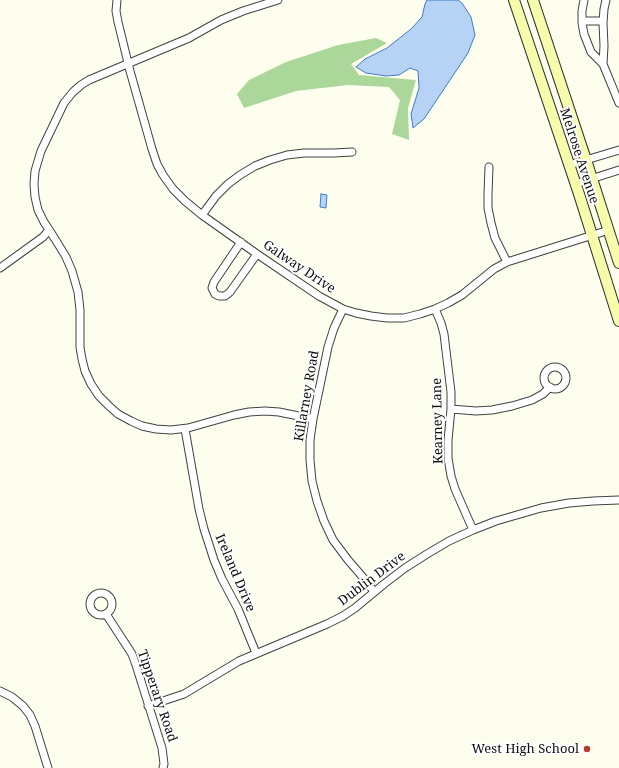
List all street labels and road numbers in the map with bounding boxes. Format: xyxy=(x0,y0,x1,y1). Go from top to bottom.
street label: Melrose Avenue xyxy=(556,106,602,206)
street label: Galway Drive xyxy=(260,237,338,297)
street label: Killarney Road xyxy=(291,349,323,443)
street label: Kearney Lane xyxy=(429,378,447,464)
street label: Ireland Drive xyxy=(212,532,258,614)
street label: Dublin Drive xyxy=(335,549,409,609)
street label: Tipperary Road xyxy=(134,648,180,744)

